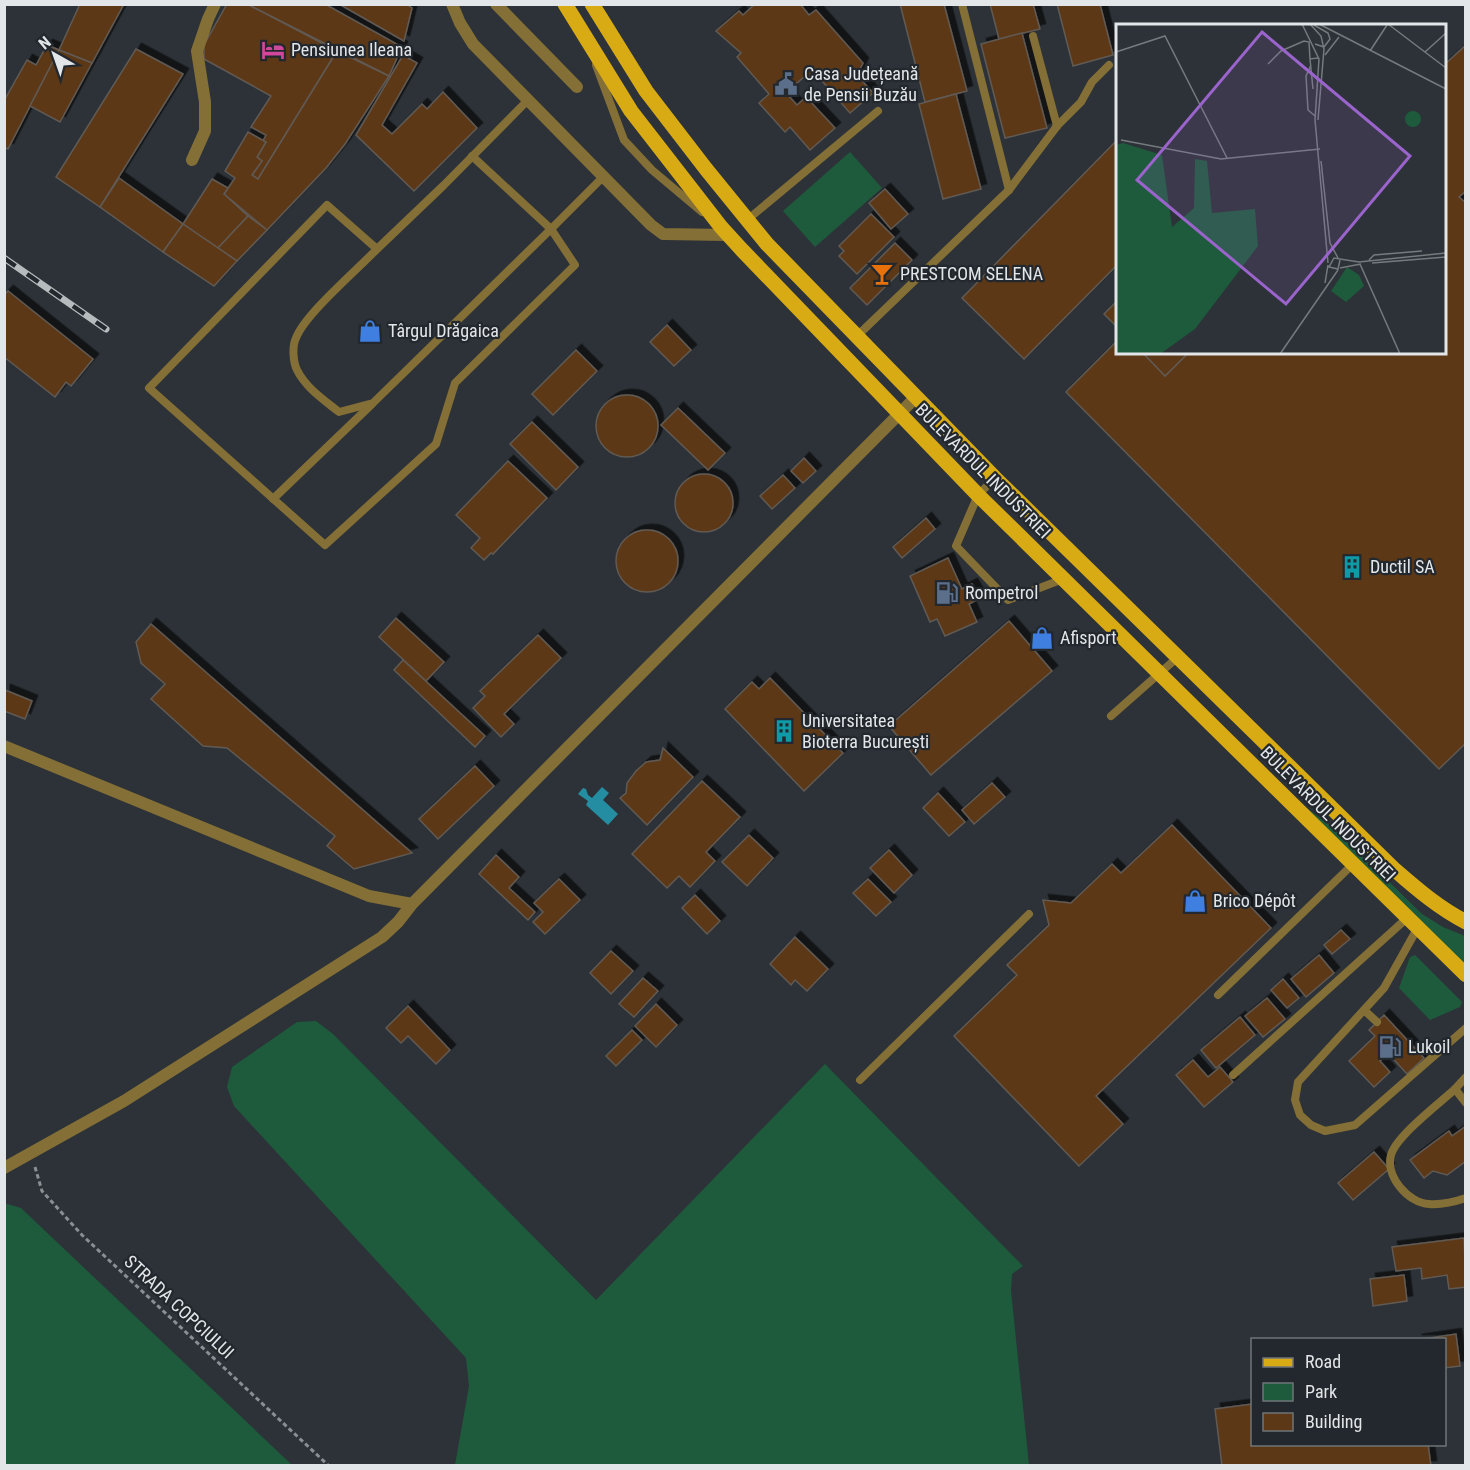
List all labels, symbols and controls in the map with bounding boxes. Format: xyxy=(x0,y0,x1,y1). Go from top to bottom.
north arrow xyxy=(24,24,84,84)
inset map xyxy=(1116,24,1446,354)
text: N xyxy=(35,32,55,53)
hotel icon: Pensiunea Ileana xyxy=(260,37,286,63)
place label: Pensiunea Ileana xyxy=(291,39,412,60)
place label: Casa Județeană de Pensii Buzău xyxy=(804,63,918,105)
public building icon: Casa Județeană de Pensii Buzău xyxy=(773,71,799,97)
bar icon: PRESTCOM SELENA xyxy=(869,261,895,287)
place label: PRESTCOM SELENA xyxy=(900,263,1044,284)
shop icon: Târgul Drăgaica xyxy=(357,318,383,344)
place label: Târgul Drăgaica xyxy=(388,320,499,341)
street label: BULEVARDUL INDUSTRIEI xyxy=(912,399,1055,542)
building icon: Ductil SA xyxy=(1339,554,1365,580)
place label: Ductil SA xyxy=(1370,556,1435,577)
fuel station icon: Rompetrol xyxy=(934,580,960,606)
place label: Rompetrol xyxy=(965,582,1038,603)
shop icon: Afisport xyxy=(1029,625,1055,651)
place label: Afisport xyxy=(1060,627,1117,648)
place label: Universitatea Bioterra București xyxy=(802,710,929,753)
building icon: Universitatea Bioterra București xyxy=(771,718,797,744)
street label: BULEVARDUL INDUSTRIEI xyxy=(1257,742,1400,885)
shop icon: Brico Dépôt xyxy=(1182,888,1208,914)
place label: Brico Dépôt xyxy=(1213,890,1296,911)
fuel station icon: Lukoil xyxy=(1377,1034,1403,1060)
place label: Lukoil xyxy=(1408,1036,1450,1057)
street label: STRADA COPCIULUI xyxy=(120,1251,238,1363)
legend xyxy=(1251,1338,1446,1446)
text: Road xyxy=(1305,1351,1341,1372)
text: Park xyxy=(1305,1381,1337,1402)
text: Building xyxy=(1305,1411,1362,1432)

